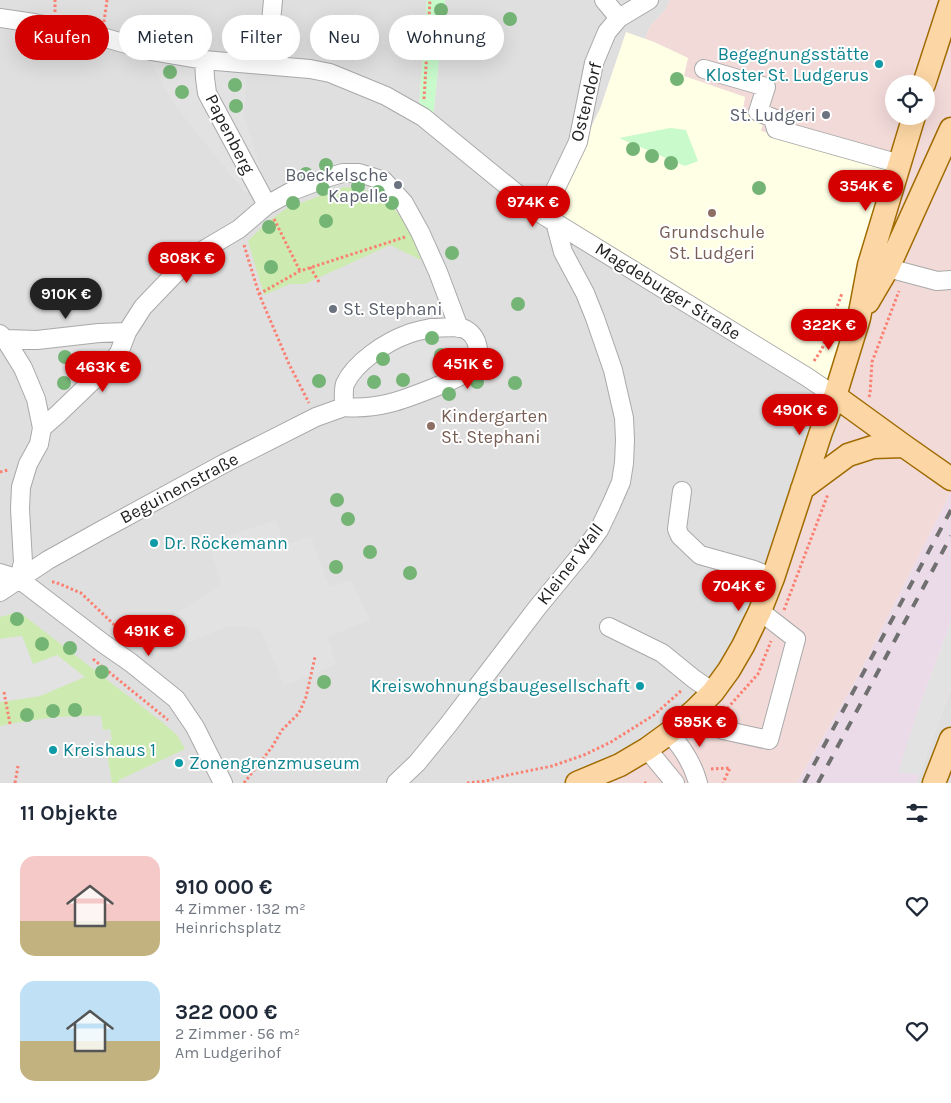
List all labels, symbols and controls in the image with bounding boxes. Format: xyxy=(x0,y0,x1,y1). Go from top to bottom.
chip: Kaufen xyxy=(15,15,109,60)
chip: Mieten xyxy=(119,15,212,60)
chip: Filter xyxy=(222,15,300,60)
chip: Neu xyxy=(310,15,379,60)
chip: Wohnung xyxy=(389,15,504,60)
place label: Begegnungsstätte Kloster St. Ludgerus xyxy=(706,43,869,86)
marker: Begegnungsstätte Kloster St. Ludgerus xyxy=(873,58,885,70)
street label: Ostendorf xyxy=(566,59,607,144)
map controls xyxy=(885,75,935,125)
button: locate xyxy=(885,75,935,125)
street label: Papenberg xyxy=(200,90,260,178)
place label: St. Ludgeri xyxy=(730,104,816,126)
marker: St. Ludgeri xyxy=(820,109,832,121)
place label: Boeckelsche Kapelle xyxy=(285,164,388,207)
pin: 354K € xyxy=(825,170,907,212)
text: 354K € xyxy=(839,176,893,195)
marker: Boeckelsche Kapelle xyxy=(392,179,404,191)
pin: 974K € xyxy=(492,186,574,228)
text: 974K € xyxy=(507,192,559,211)
marker: Grundschule St. Ludgeri xyxy=(706,207,718,219)
place label: Grundschule St. Ludgeri xyxy=(659,221,765,264)
street label: Magdeburger Straße xyxy=(591,237,745,345)
pin: 808K € xyxy=(146,242,228,284)
text: 808K € xyxy=(159,248,215,267)
pin: 910K € xyxy=(25,278,107,320)
text: 910K € xyxy=(41,284,91,303)
place label: St. Stephani xyxy=(343,298,443,320)
marker: St. Stephani xyxy=(327,303,339,315)
pin: 322K € xyxy=(788,308,870,351)
text: 322K € xyxy=(802,315,856,334)
pin: 451K € xyxy=(427,348,509,390)
pin: 463K € xyxy=(62,350,144,393)
text: 451K € xyxy=(443,354,493,373)
text: 463K € xyxy=(76,357,130,376)
pin: 490K € xyxy=(759,394,841,436)
text: 490K € xyxy=(773,400,827,419)
place label: Kindergarten St. Stephani xyxy=(441,405,548,448)
marker: Kindergarten St. Stephani xyxy=(425,420,437,432)
street label: Beguinenstraße xyxy=(116,448,242,528)
street label: Kleiner Wall xyxy=(532,519,608,609)
place label: Dr. Röckemann xyxy=(164,532,288,554)
marker: Dr. Röckemann xyxy=(148,537,160,549)
pin: 704K € xyxy=(698,570,780,612)
text: 704K € xyxy=(713,576,765,595)
pin: 491K € xyxy=(108,614,190,657)
text: 491K € xyxy=(124,621,174,640)
place label: Kreiswohnungsbaugesellschaft xyxy=(370,675,630,697)
marker: Kreiswohnungsbaugesellschaft xyxy=(634,680,646,692)
pin: 595K € xyxy=(659,706,741,748)
text: 595K € xyxy=(673,712,727,731)
place label: Kreishaus 1 xyxy=(63,739,156,761)
marker: Kreishaus 1 xyxy=(47,744,59,756)
place label: Zonengrenzmuseum xyxy=(189,752,360,774)
marker: Zonengrenzmuseum xyxy=(173,757,185,769)
icon: filters xyxy=(903,799,931,827)
text: 11 Objekte xyxy=(20,801,118,825)
text: 910 000 € xyxy=(175,875,272,899)
icon: home xyxy=(60,876,120,936)
icon: heart xyxy=(903,892,931,920)
text: 4 Zimmer · 132 m² xyxy=(175,899,306,918)
text: Heinrichsplatz xyxy=(175,918,281,937)
text: 322 000 € xyxy=(175,1000,277,1024)
icon: home xyxy=(60,1001,120,1061)
icon: heart xyxy=(903,1017,931,1045)
text: 2 Zimmer · 56 m² xyxy=(175,1024,300,1043)
text: Am Ludgerihof xyxy=(175,1043,281,1062)

